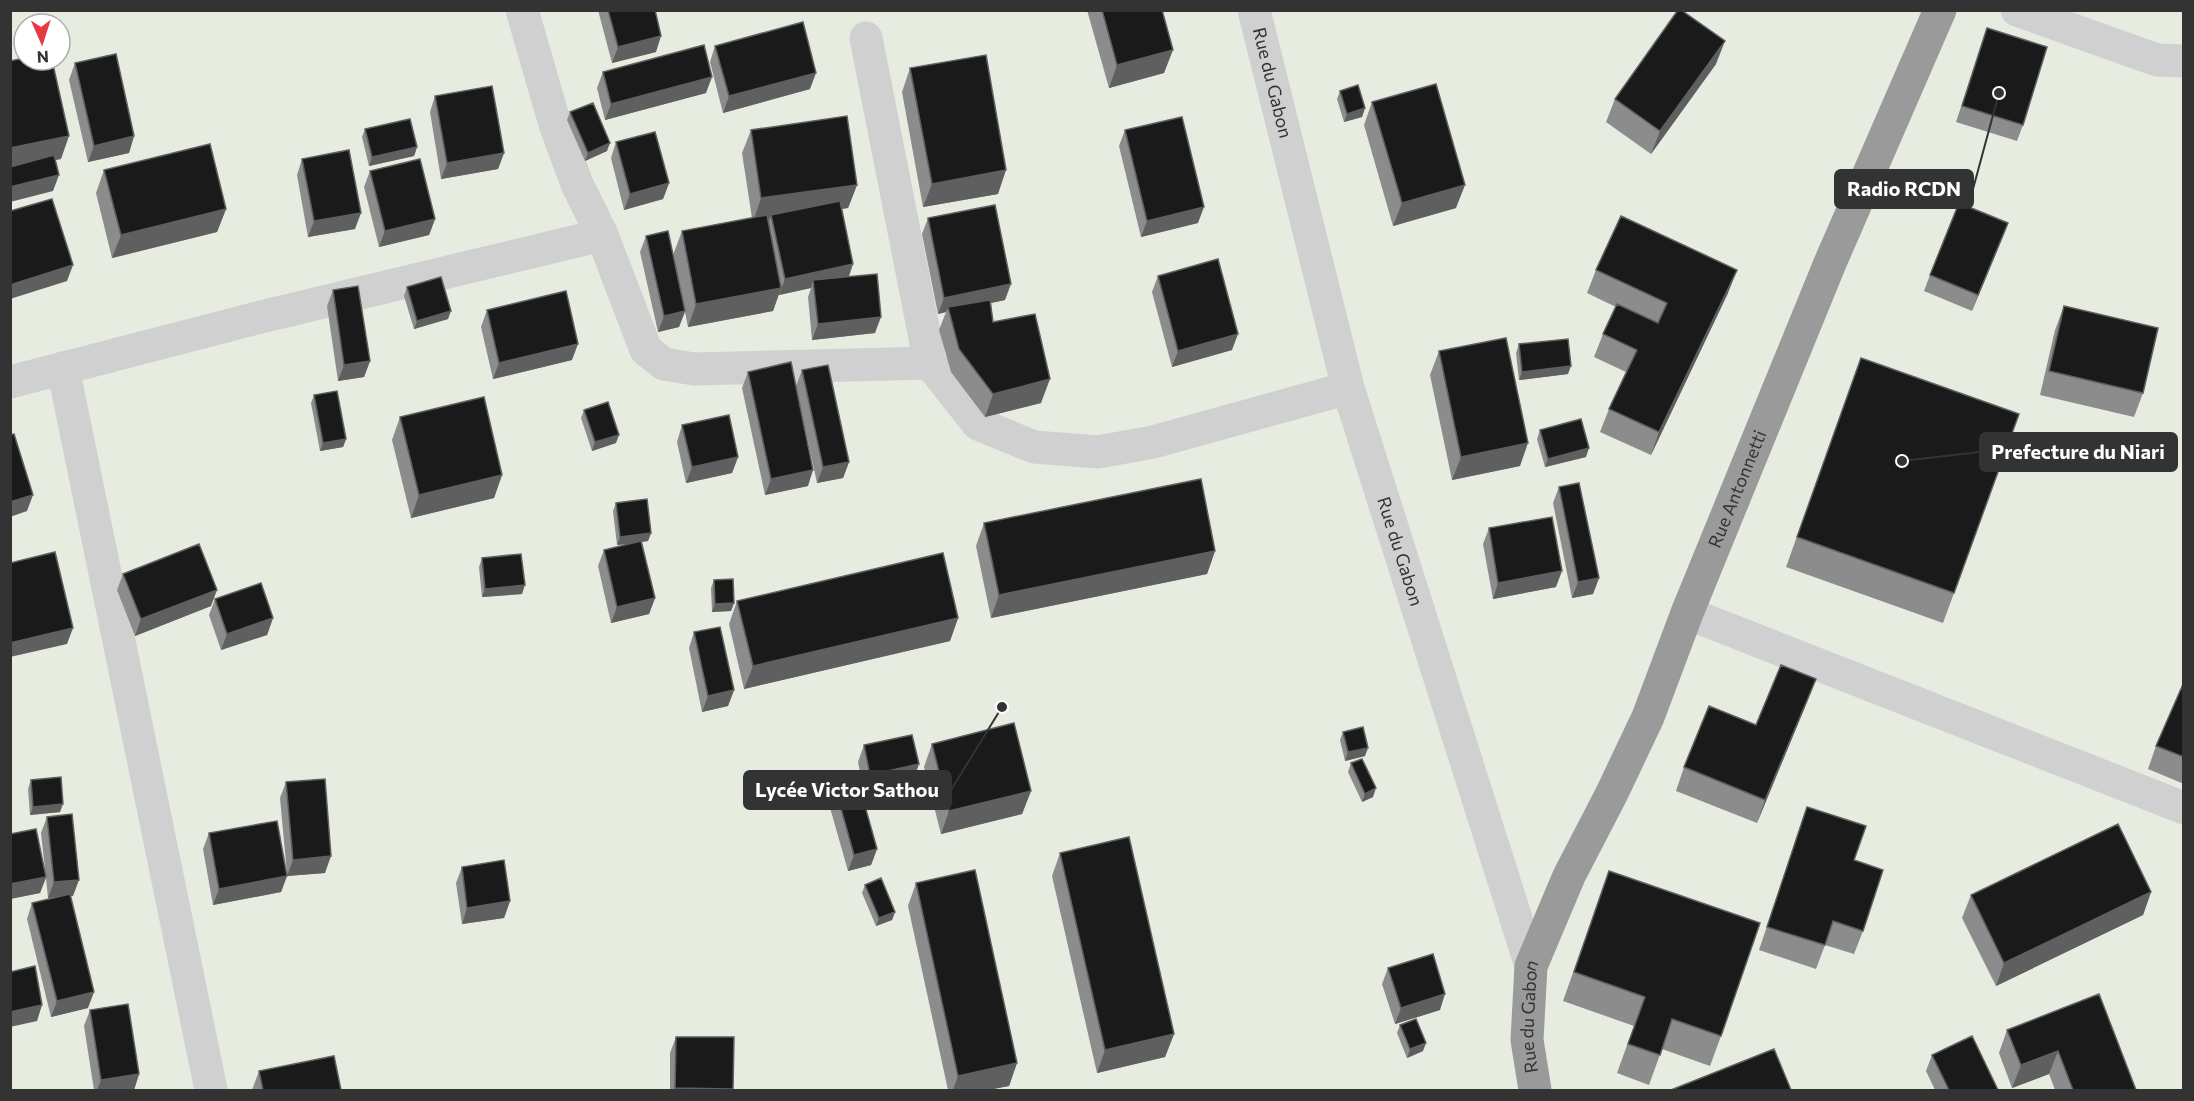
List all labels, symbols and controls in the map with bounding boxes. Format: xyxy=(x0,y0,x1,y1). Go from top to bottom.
north arrow xyxy=(12,12,72,72)
street label: Rue du Gabon xyxy=(1249,25,1297,140)
text: N xyxy=(36,48,49,67)
callout: Radio RCDN xyxy=(1835,170,1973,208)
text: Radio RCDN xyxy=(1847,176,1961,200)
street label: Rue Antonnetti xyxy=(1703,427,1771,551)
callout: Prefecture du Niari xyxy=(1980,433,2177,471)
text: Prefecture du Niari xyxy=(1991,439,2165,463)
street label: Rue du Gabon xyxy=(1373,494,1428,609)
callout: Lycée Victor Sathou xyxy=(744,771,951,809)
text: Lycée Victor Sathou xyxy=(755,777,939,801)
street label: Rue du Gabon xyxy=(1515,956,1543,1075)

